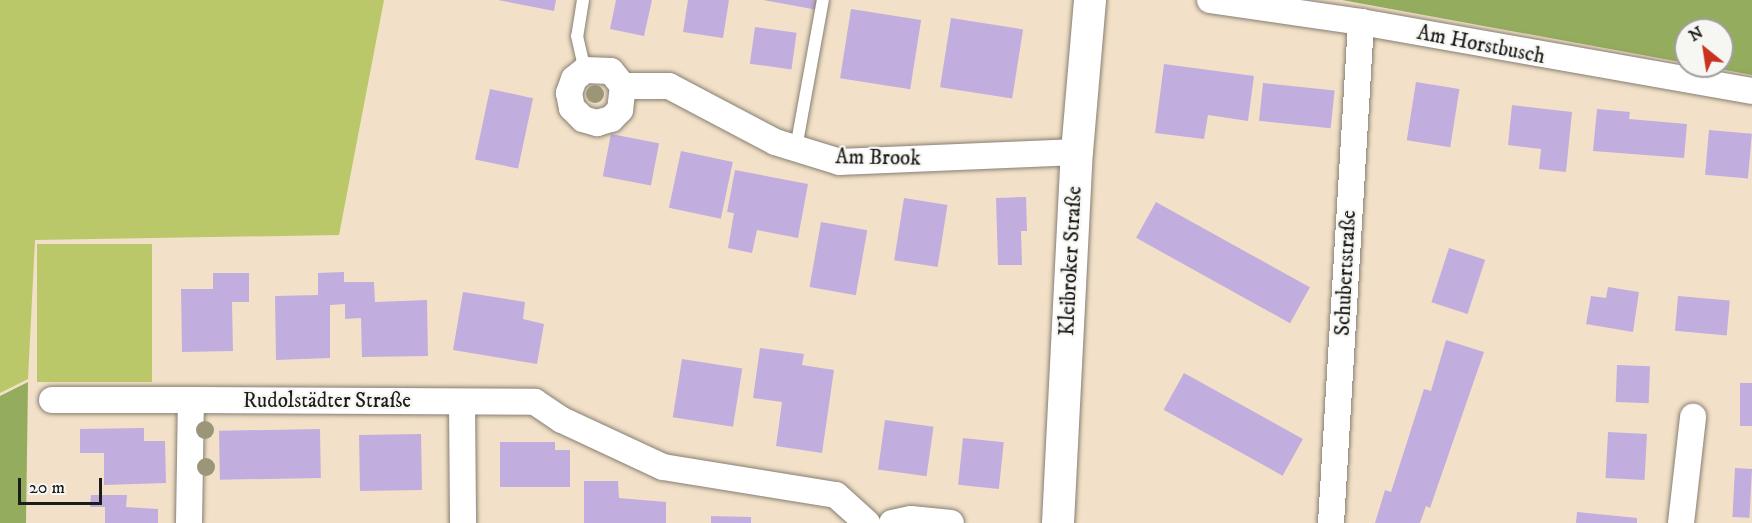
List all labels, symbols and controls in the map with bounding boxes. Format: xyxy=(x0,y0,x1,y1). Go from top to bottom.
north arrow xyxy=(1674,18,1734,78)
street label: Am Horstbusch xyxy=(1415,20,1547,70)
text: N xyxy=(1685,22,1707,46)
street label: Am Brook xyxy=(835,145,921,171)
street label: Kleibroker Straße xyxy=(1054,185,1088,337)
street label: Schubertstraße xyxy=(1330,209,1362,337)
street label: Rudolstädter Straße xyxy=(243,388,411,414)
scale bar xyxy=(21,466,105,504)
text: 20 m xyxy=(29,477,65,499)

